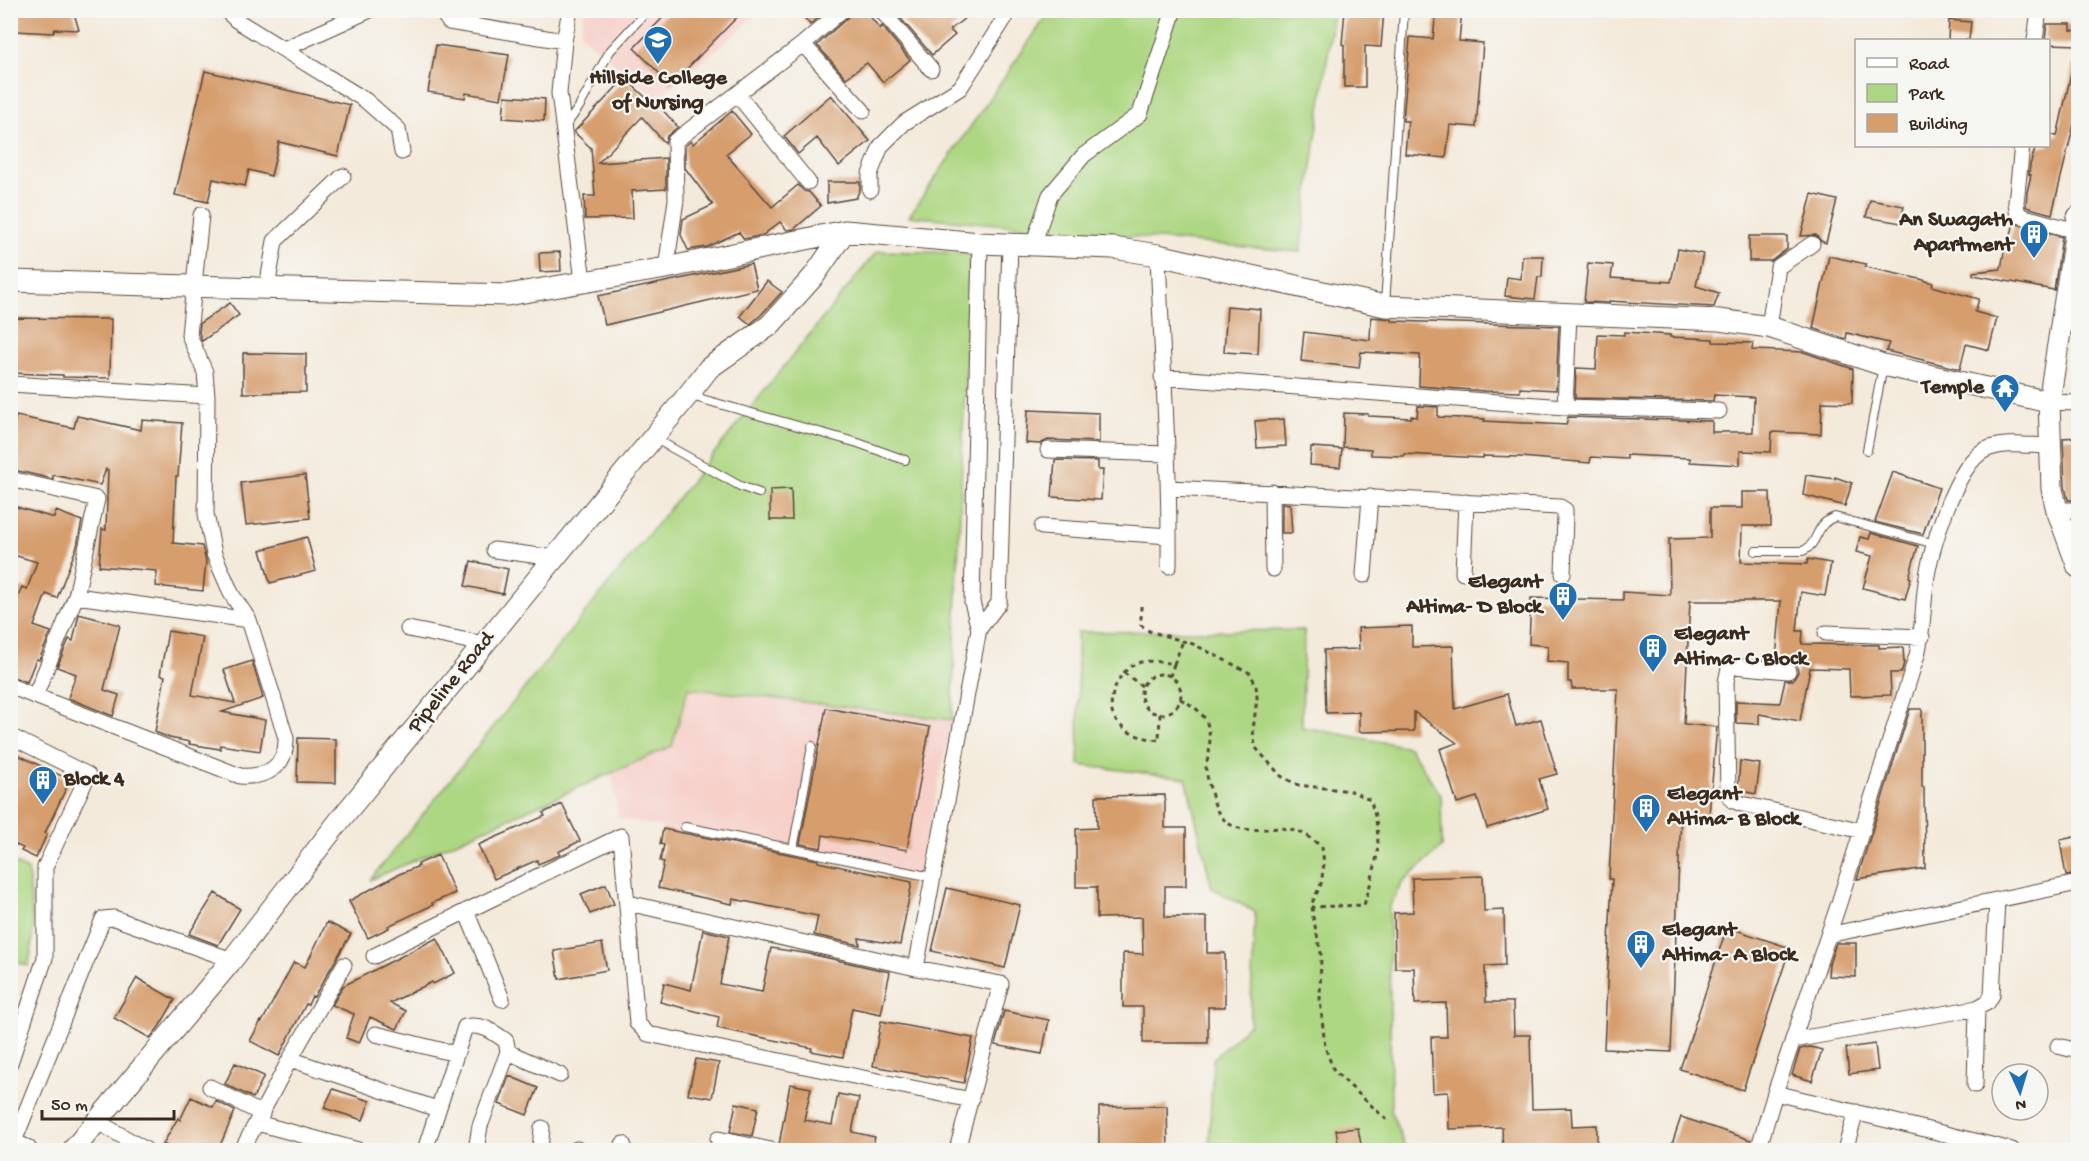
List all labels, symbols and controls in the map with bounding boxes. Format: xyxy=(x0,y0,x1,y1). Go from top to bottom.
school or university icon: Hillside College of Nursing xyxy=(642,24,674,66)
legend xyxy=(1855,39,2050,147)
text: Road xyxy=(1909,55,1950,76)
place label: Hillside College of Nursing xyxy=(589,66,727,117)
text: Park xyxy=(1908,85,1945,106)
text: Building xyxy=(1908,115,1968,136)
place label: An Swagath Apartment xyxy=(1898,208,2015,259)
building icon: An Swagath Apartment xyxy=(2018,218,2050,260)
temple icon: Temple xyxy=(1989,372,2021,414)
place label: Temple xyxy=(1920,375,1985,401)
place label: Elegant Altima- D Block xyxy=(1405,570,1544,621)
building icon: Elegant Altima- D Block xyxy=(1547,580,1579,622)
place label: Elegant Altima- C Block xyxy=(1673,622,1810,673)
street label: Pipeline Road xyxy=(402,625,502,740)
building icon: Elegant Altima- C Block xyxy=(1637,632,1669,674)
building icon: Block 4 xyxy=(27,764,59,806)
place label: Block 4 xyxy=(63,767,125,793)
place label: Elegant Altima- B Block xyxy=(1666,782,1802,833)
building icon: Elegant Altima- B Block xyxy=(1630,792,1662,834)
place label: Elegant Altima- A Block xyxy=(1661,918,1799,969)
building icon: Elegant Altima- A Block xyxy=(1625,928,1657,970)
north arrow xyxy=(1990,1062,2050,1122)
scale bar xyxy=(42,1083,174,1121)
text: N xyxy=(2014,1094,2027,1113)
text: 50 m xyxy=(51,1096,88,1117)

